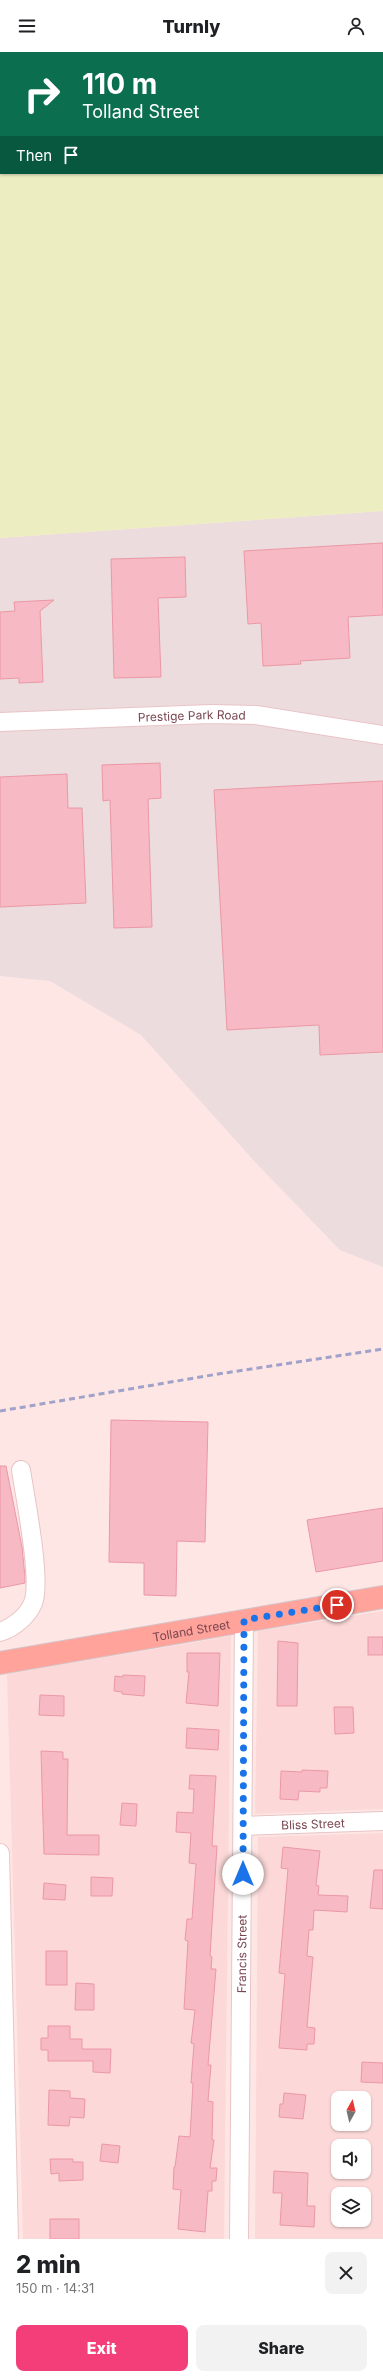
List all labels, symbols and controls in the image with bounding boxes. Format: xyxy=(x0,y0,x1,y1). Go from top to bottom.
icon: menu xyxy=(16,15,38,37)
icon: person xyxy=(345,15,367,37)
text: Turnly xyxy=(163,16,220,37)
text: 110 m xyxy=(82,67,157,101)
icon: right xyxy=(16,68,68,120)
text: Tolland Street xyxy=(82,101,199,122)
icon: arrive xyxy=(60,144,82,166)
text: Then xyxy=(16,146,52,165)
street label: Prestige Park Road xyxy=(138,706,246,724)
pin xyxy=(320,1588,354,1622)
icon: arrive xyxy=(326,1594,348,1616)
street label: Tolland Street xyxy=(151,1616,231,1644)
street label: Bliss Street xyxy=(281,1815,345,1832)
position arrow xyxy=(222,1853,264,1895)
street label: Francis Street xyxy=(233,1915,249,1993)
north arrow xyxy=(331,2091,371,2131)
map controls xyxy=(331,2091,371,2227)
button: sound xyxy=(331,2139,371,2179)
button: layers xyxy=(331,2187,371,2227)
text: 2 min xyxy=(16,2250,81,2279)
button: close xyxy=(325,2252,367,2294)
text: 150 m · 14:31 xyxy=(16,2280,94,2296)
button: Exit xyxy=(16,2325,188,2371)
button: Share xyxy=(196,2325,367,2371)

